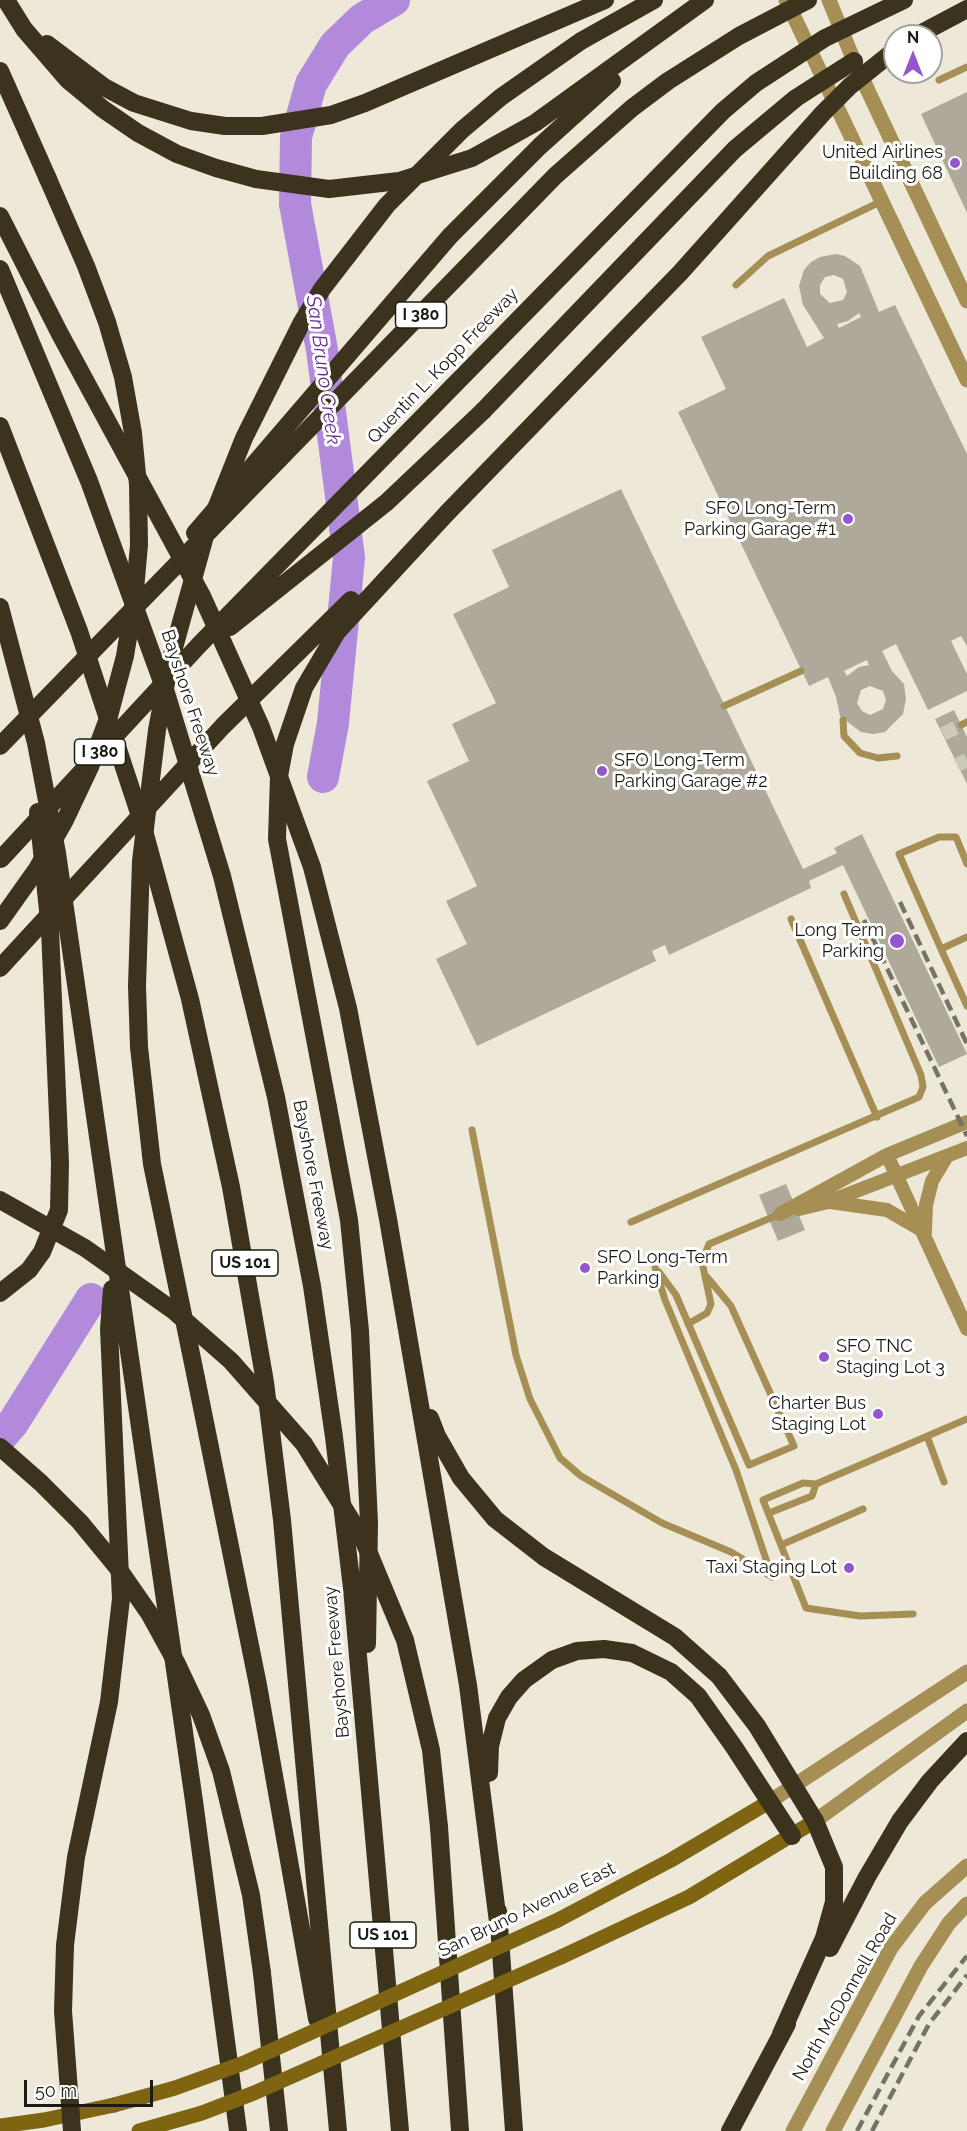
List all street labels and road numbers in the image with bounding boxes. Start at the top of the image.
street label: Quentin L. Kopp Freeway [363,284,523,448]
road number: I 380 [396,302,446,328]
street label: Bayshore Freeway [156,627,224,779]
road number: I 380 [74,739,126,765]
street label: Bayshore Freeway [288,1098,338,1252]
road number: US 101 [212,1250,278,1276]
street label: Bayshore Freeway [320,1585,354,1739]
street label: San Bruno Avenue East [435,1858,619,1962]
street label: North McDonnell Road [788,1909,902,2085]
road number: US 101 [350,1922,416,1948]

